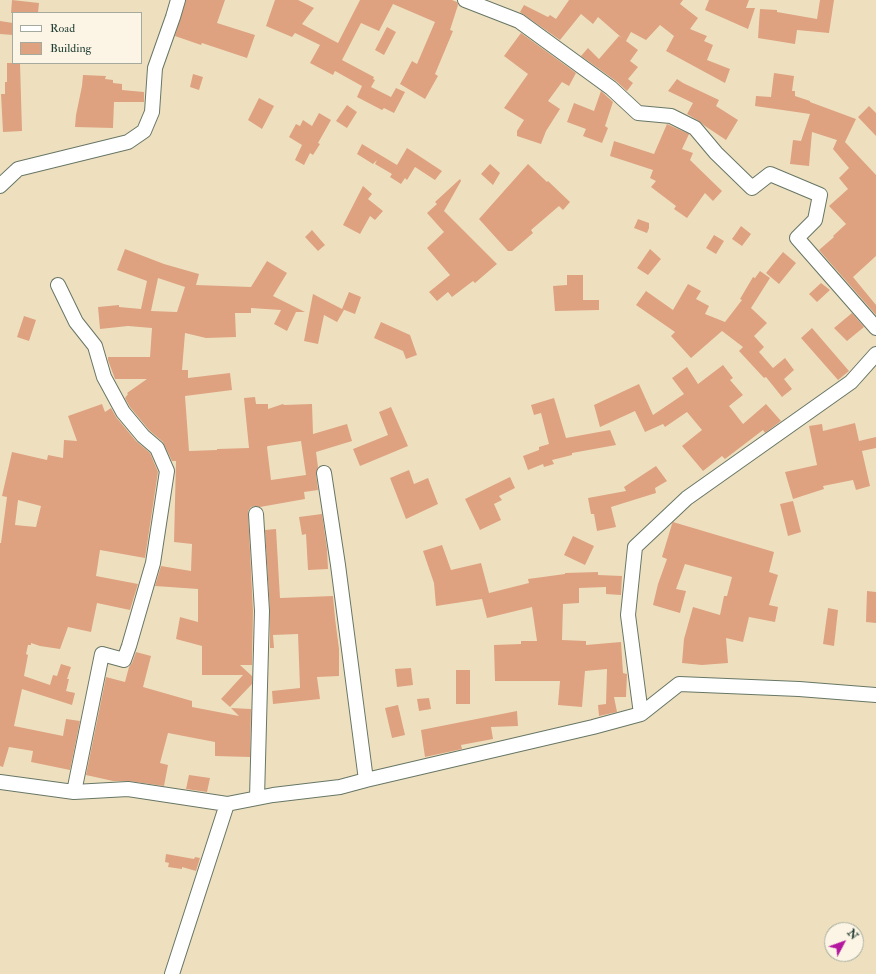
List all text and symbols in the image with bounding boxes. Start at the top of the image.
legend [12,12,142,64]
text: Road [50,21,75,36]
text: Building [50,41,91,56]
north arrow [824,922,864,962]
text: N [845,926,861,942]

